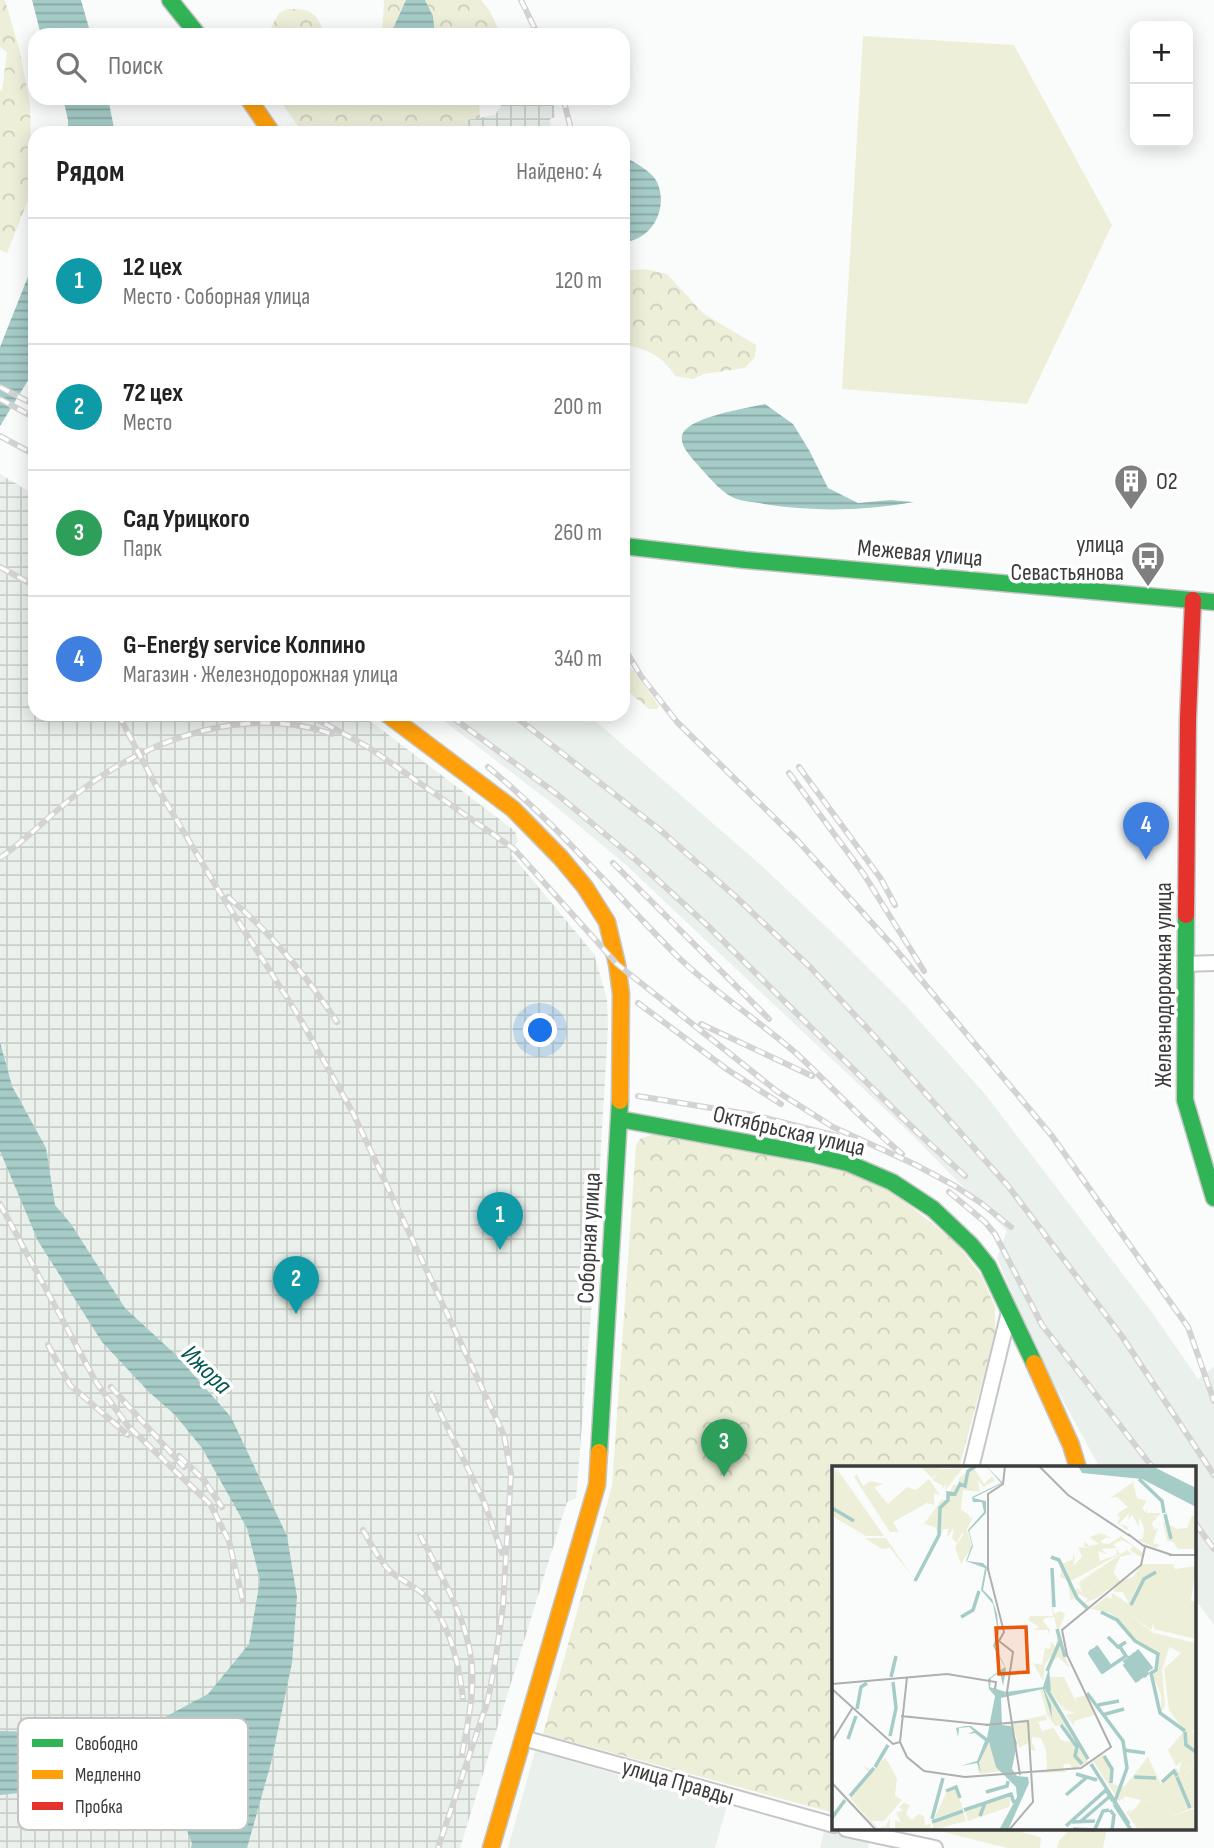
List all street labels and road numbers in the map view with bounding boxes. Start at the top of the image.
street label: Межевая улица [856,533,984,573]
street label: Железнодорожная улица [1149,882,1178,1088]
street label: Октябрьская улица [710,1099,868,1163]
street label: Соборная улица [571,1172,607,1304]
street label: улица Правды [619,1752,737,1812]

